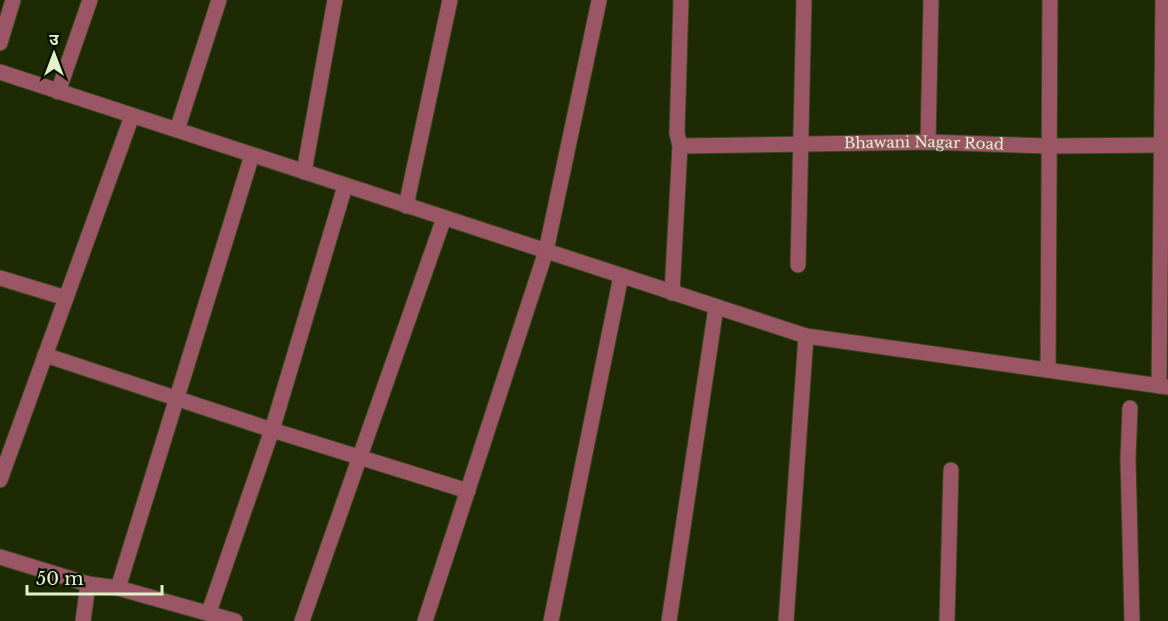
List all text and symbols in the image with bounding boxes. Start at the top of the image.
north arrow [24,24,84,84]
text: उ [49,29,59,49]
street label: Bhawani Nagar Road [844,132,1004,154]
scale bar [27,558,162,596]
text: 50 m [36,568,84,590]

